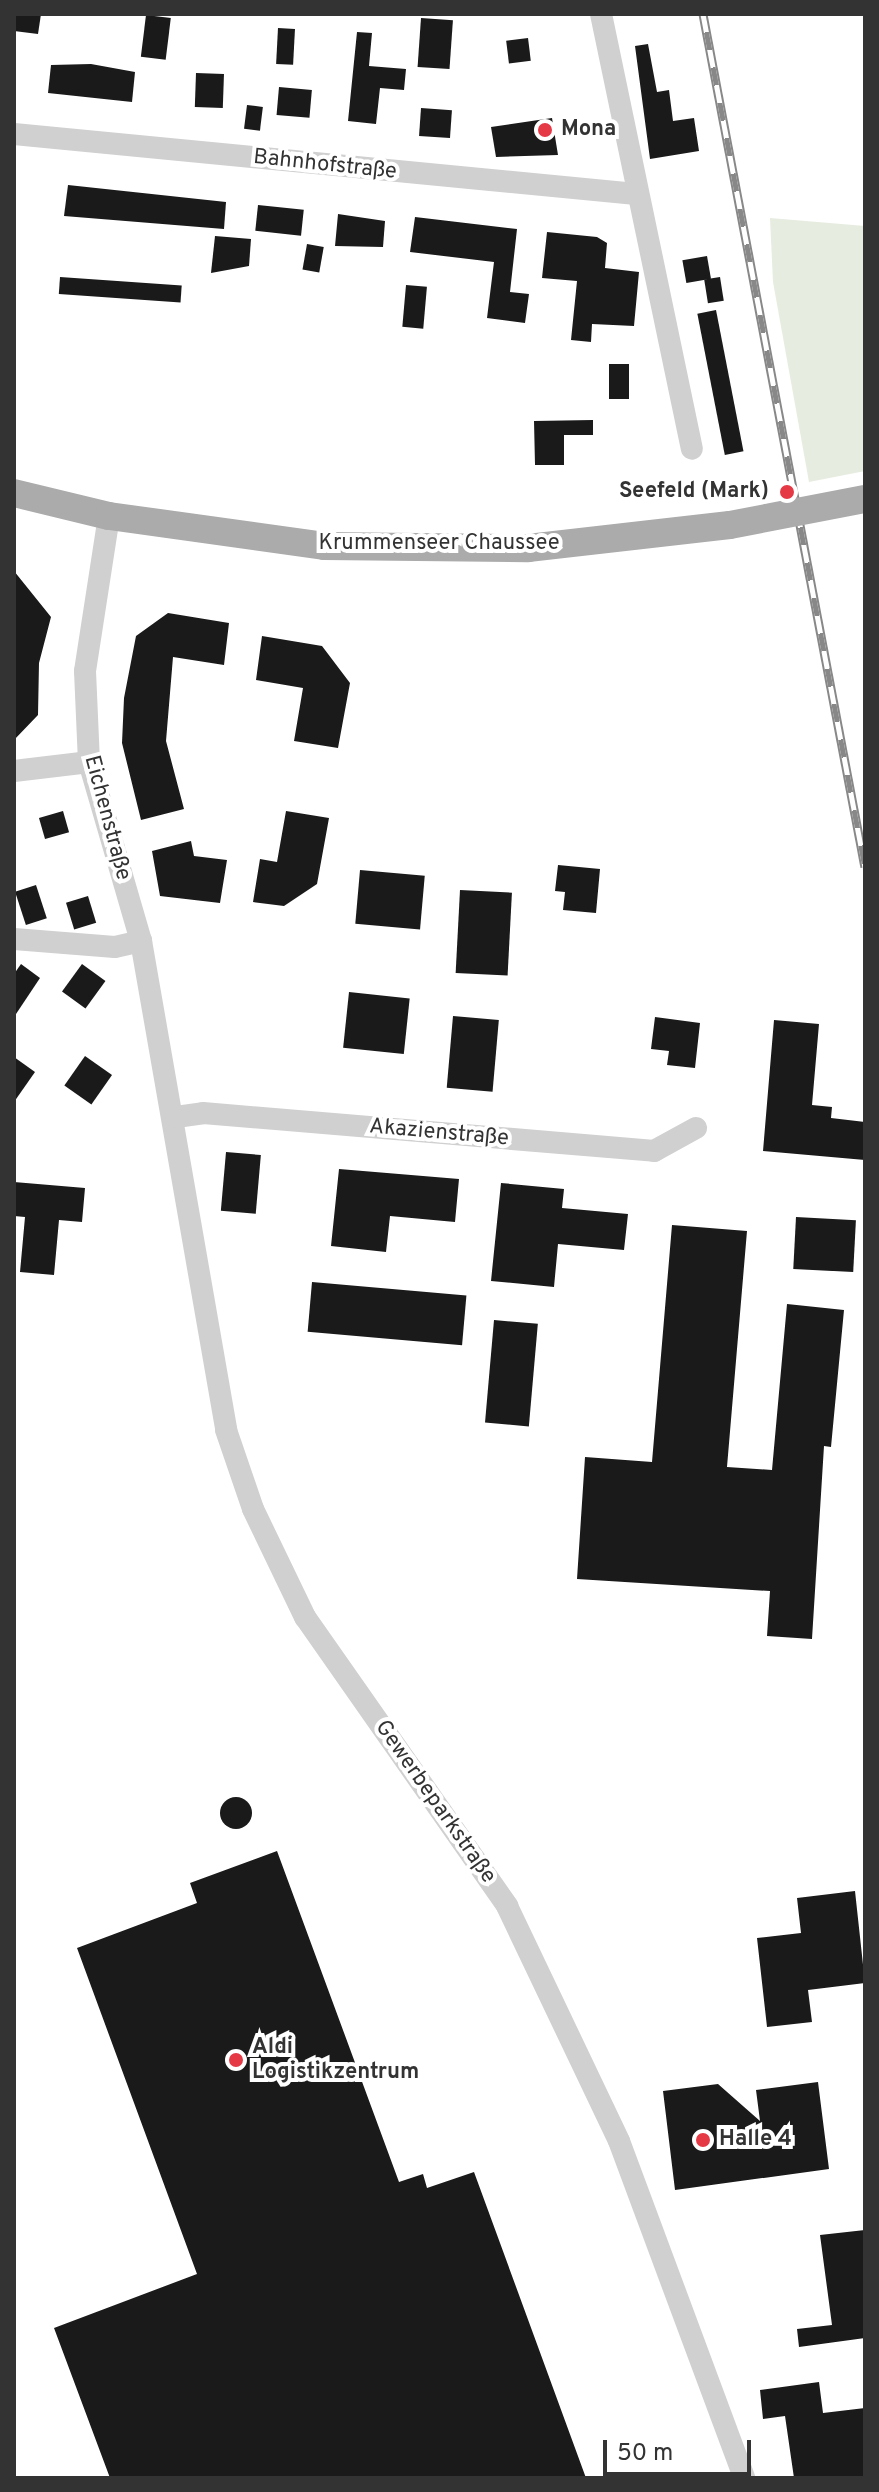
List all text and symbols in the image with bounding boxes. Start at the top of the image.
place label: Mona [561,117,616,143]
marker: Mona [536,121,554,139]
street label: Bahnhofstraße [252,144,398,186]
place label: Seefeld (Mark) [619,479,769,505]
marker: Seefeld (Mark) [776,481,798,503]
street label: Krummenseer Chaussee [318,531,560,557]
street label: Eichenstraße [78,753,136,883]
street label: Akazienstraße [368,1114,510,1152]
street label: Gewerbeparkstraße [369,1715,501,1889]
place label: Aldi Logistikzentrum [252,2034,419,2086]
marker: Aldi Logistikzentrum [227,2051,245,2069]
place label: Halle 4 [719,2127,792,2153]
marker: Halle 4 [694,2131,712,2149]
scale bar [607,2424,755,2474]
text: 50 m [617,2439,673,2469]

